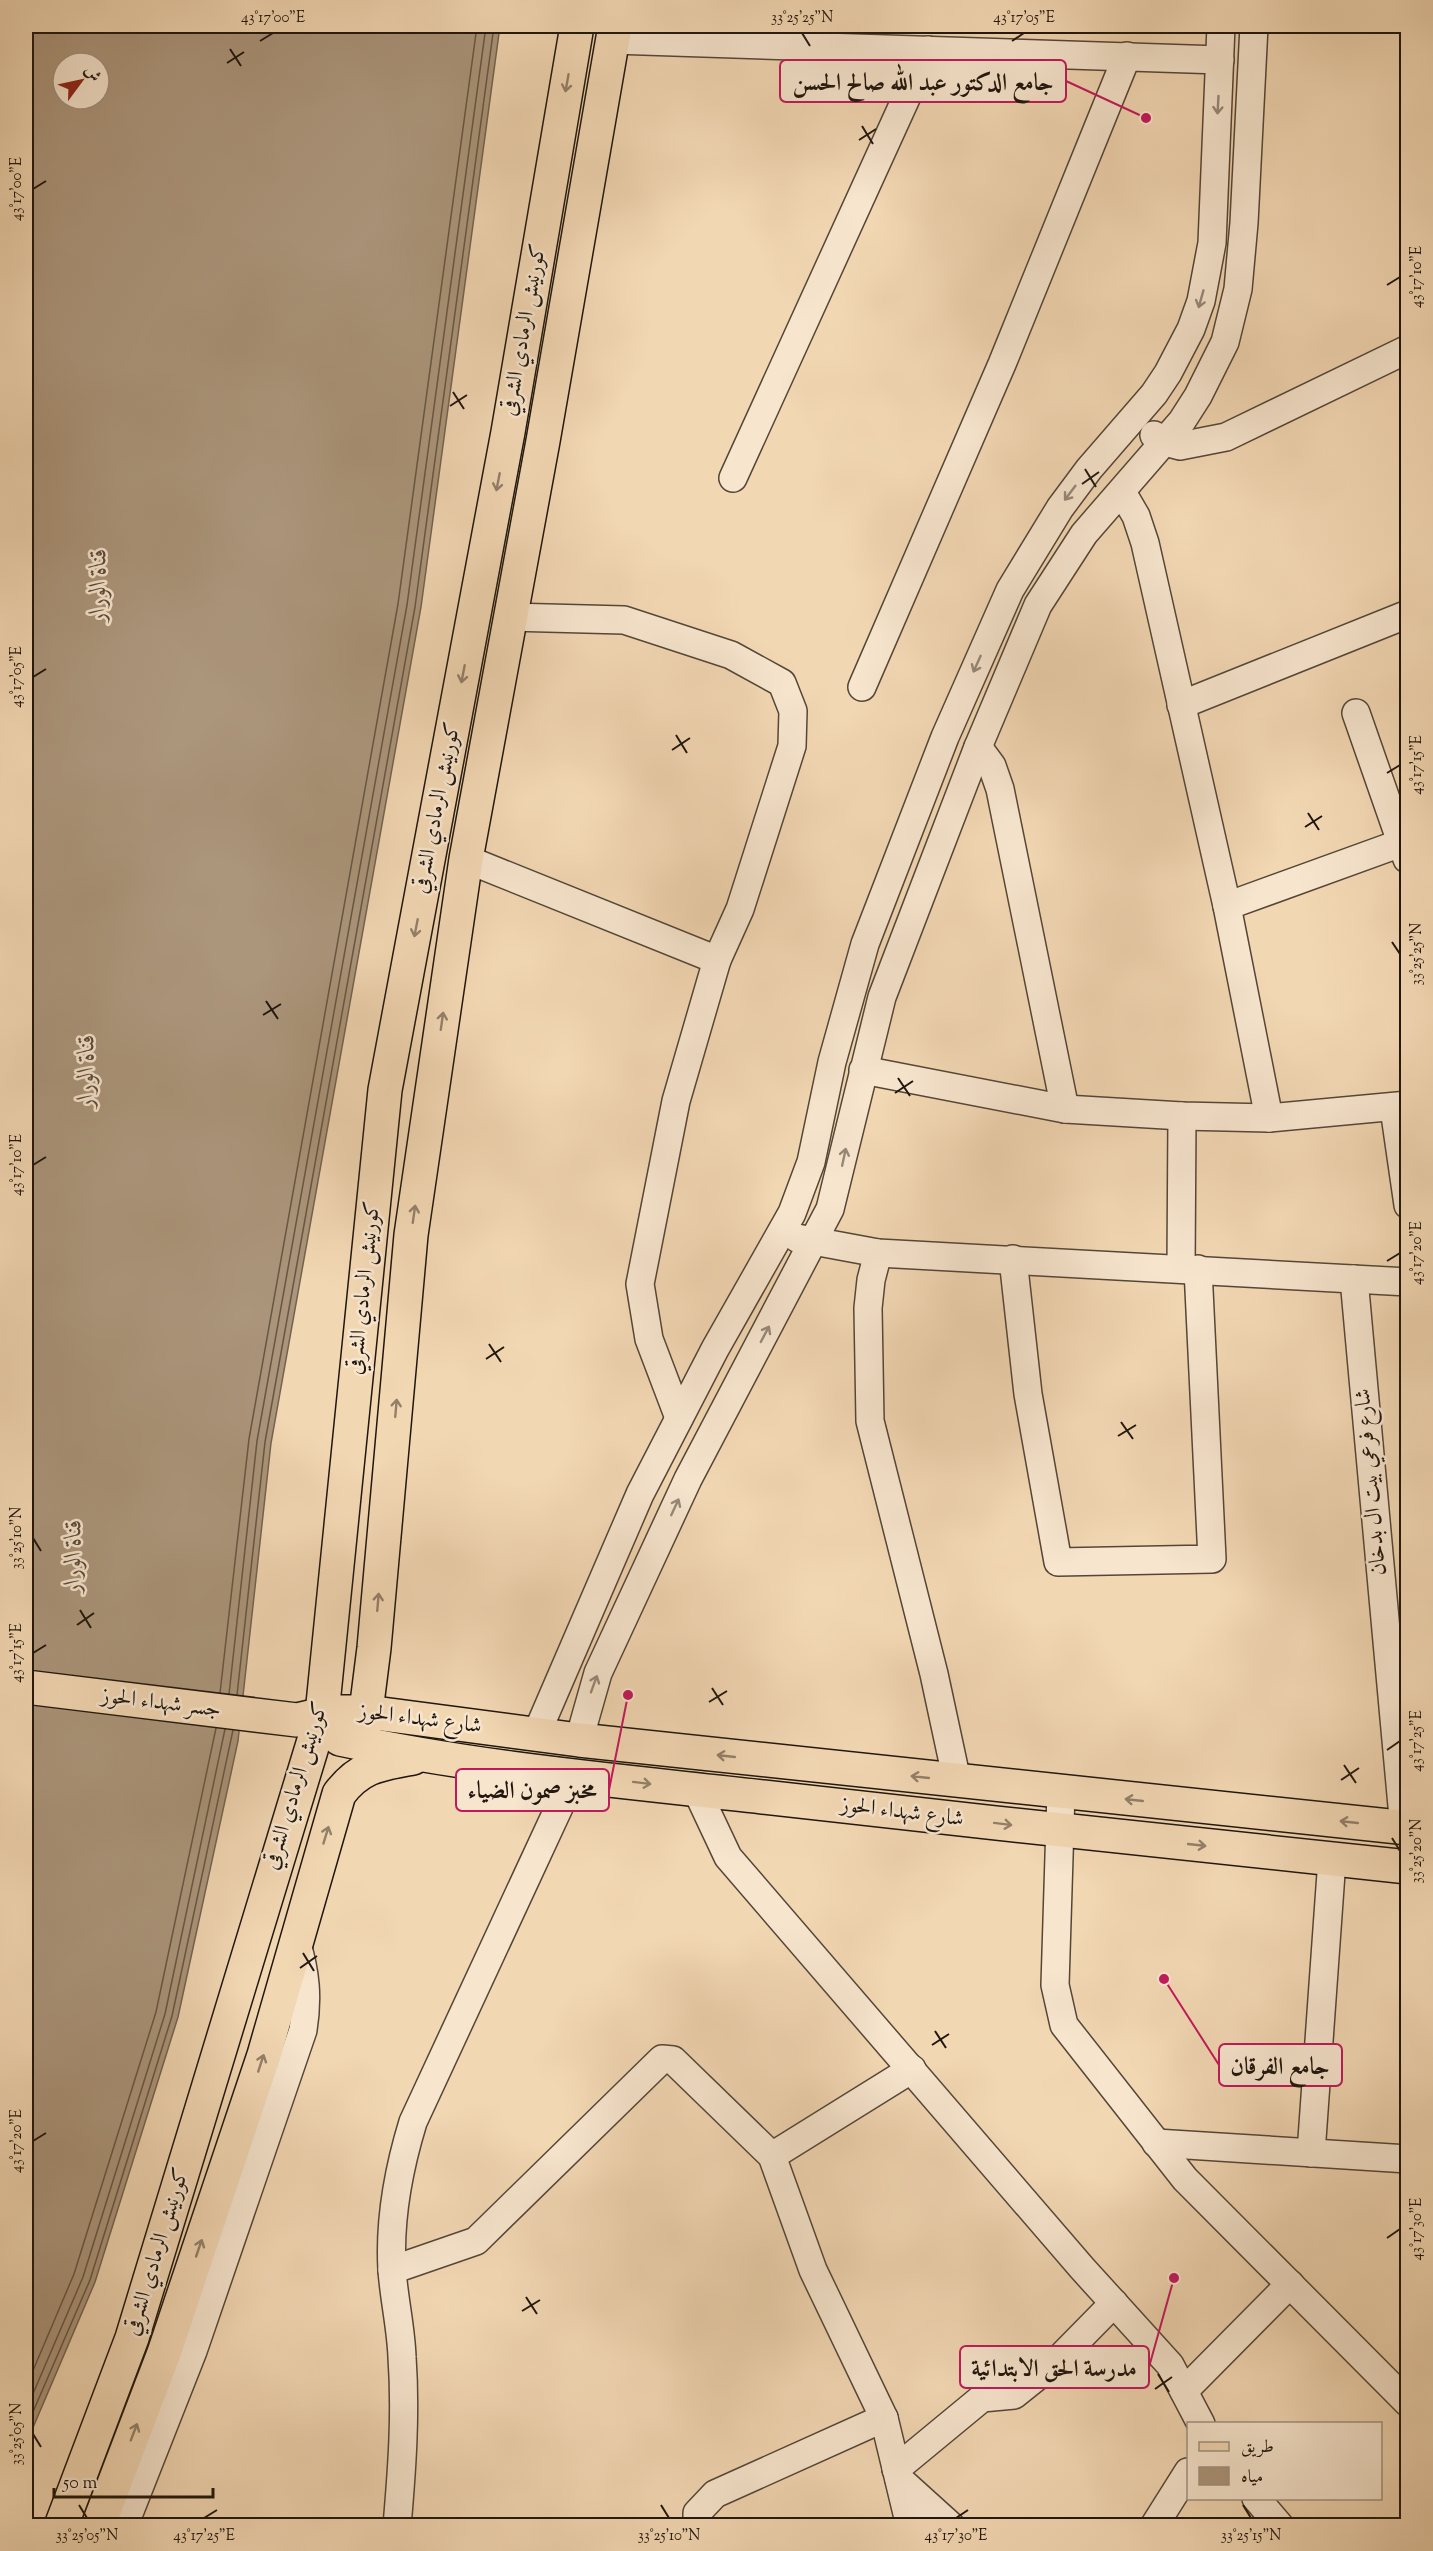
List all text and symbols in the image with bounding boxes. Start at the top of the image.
text: 43°17'00"E [241,8,305,29]
text: 33°25'25"N [771,8,833,29]
text: 43°17'05"E [993,8,1055,29]
north arrow [51,51,111,111]
callout: جامع الدكتور عبد الله صالح الحسن [780,60,1066,102]
text: ش [78,61,105,87]
text: جامع الدكتور عبد الله صالح الحسن [792,63,1054,104]
one-way arrow [561,73,572,93]
one-way arrow [1213,94,1224,114]
text: 43°17'00"E [7,157,28,221]
street label: كورنيش الرمادي الشرقي [494,241,556,419]
text: 43°17'10"E [1407,246,1428,308]
one-way arrow [1195,289,1206,308]
one-way arrow [493,472,504,492]
one-way arrow [1064,485,1077,501]
water label: قناة الورار [81,547,117,625]
text: 43°17'05"E [7,646,28,708]
one-way arrow [970,654,982,672]
one-way arrow [457,664,468,683]
street label: كورنيش الرمادي الشرقي [406,719,470,897]
text: 43°17'15"E [1407,735,1428,795]
one-way arrow [410,917,421,937]
text: 33°25'25"N [1407,923,1428,985]
one-way arrow [437,1011,448,1031]
water label: قناة الورار [69,1033,105,1111]
text: 43°17'10"E [7,1134,28,1196]
one-way arrow [839,1147,851,1166]
street label: كورنيش الرمادي الشرقي [340,1200,390,1376]
one-way arrow [409,1204,420,1224]
text: 43°17'20"E [1407,1221,1428,1285]
one-way arrow [759,1326,771,1343]
street label: شارع فرعي بيت ال بدخان [1348,1387,1396,1577]
one-way arrow [391,1398,402,1418]
one-way arrow [670,1498,682,1516]
text: 33°25'10"N [7,1507,28,1569]
water label: قناة الورار [56,1518,92,1596]
one-way arrow [373,1592,384,1612]
text: 43°17'15"E [7,1623,28,1683]
one-way arrow [590,1675,601,1694]
street label: جسر شهداء الحوز [97,1681,223,1727]
street label: شارع شهداء الحوز [355,1696,483,1743]
street label: كورنيش الرمادي الشرقي [256,1698,338,1874]
text: 43°17'25"E [1407,1710,1428,1772]
one-way arrow [716,1750,736,1761]
callout: مخبز صمون الضياء [456,1769,609,1811]
one-way arrow [910,1771,930,1782]
text: مخبز صمون الضياء [467,1775,597,1809]
one-way arrow [632,1778,652,1789]
street label: شارع شهداء الحوز [837,1789,965,1836]
one-way arrow [1125,1794,1145,1805]
one-way arrow [1340,1816,1360,1827]
one-way arrow [993,1819,1013,1830]
text: 33°25'20"N [1407,1819,1428,1883]
one-way arrow [321,1826,332,1845]
one-way arrow [1187,1840,1206,1851]
callout: جامع الفرقان [1219,2044,1342,2086]
text: جامع الفرقان [1230,2051,1330,2088]
one-way arrow [257,2054,268,2073]
text: 43°17'20"E [7,2109,28,2173]
street label: كورنيش الرمادي الشرقي [117,2164,199,2340]
text: 43°17'30"E [1407,2198,1428,2260]
one-way arrow [195,2239,206,2258]
callout: مدرسة الحق الابتدائية [960,2346,1149,2388]
text: مدرسة الحق الابتدائية [971,2353,1137,2387]
text: 33°25'05"N [7,2403,28,2465]
legend [1187,2422,1382,2500]
one-way arrow [129,2423,140,2441]
text: طريق [1241,2435,1274,2461]
scale bar [54,2461,213,2499]
text: مياه [1241,2465,1263,2491]
text: 50 m [62,2471,98,2497]
text: 33°25'05"N [56,2526,118,2547]
text: 43°17'25"E [173,2526,235,2547]
text: 33°25'10"N [638,2526,700,2547]
text: 43°17'30"E [925,2526,987,2547]
text: 33°25'15"N [1221,2526,1281,2547]

